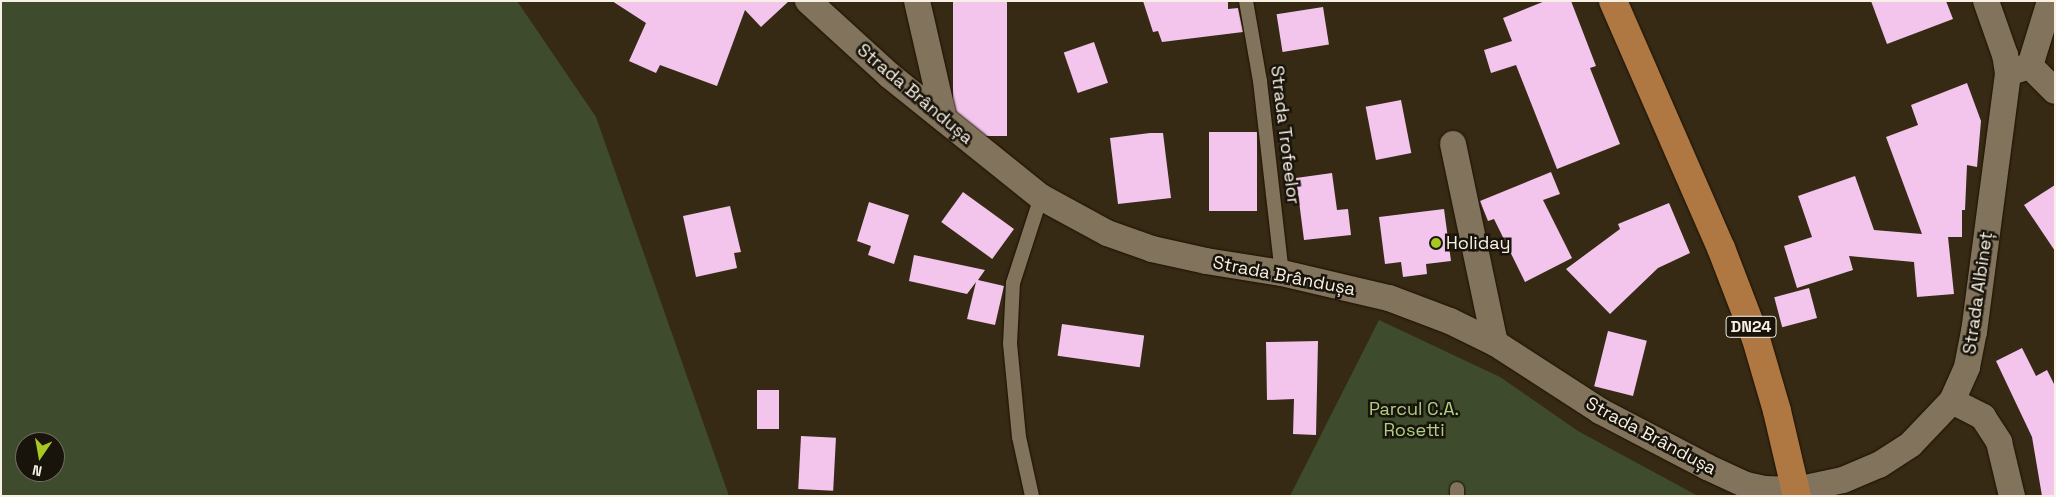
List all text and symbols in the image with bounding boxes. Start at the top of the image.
street label: Strada Brândușa [853,39,977,149]
street label: Strada Trofeelor [1266,64,1304,206]
street label: Strada Albineț [1959,230,1997,356]
place label: Holiday [1446,232,1510,254]
marker: Holiday [1430,237,1442,249]
street label: Strada Brândușa [1211,252,1357,300]
road number: DN24 [1725,314,1777,341]
street label: Strada Brândușa [1582,393,1720,479]
park label: Parcul C.A. Rosetti [1369,399,1459,442]
north arrow [15,432,65,482]
text: N [31,461,44,480]

